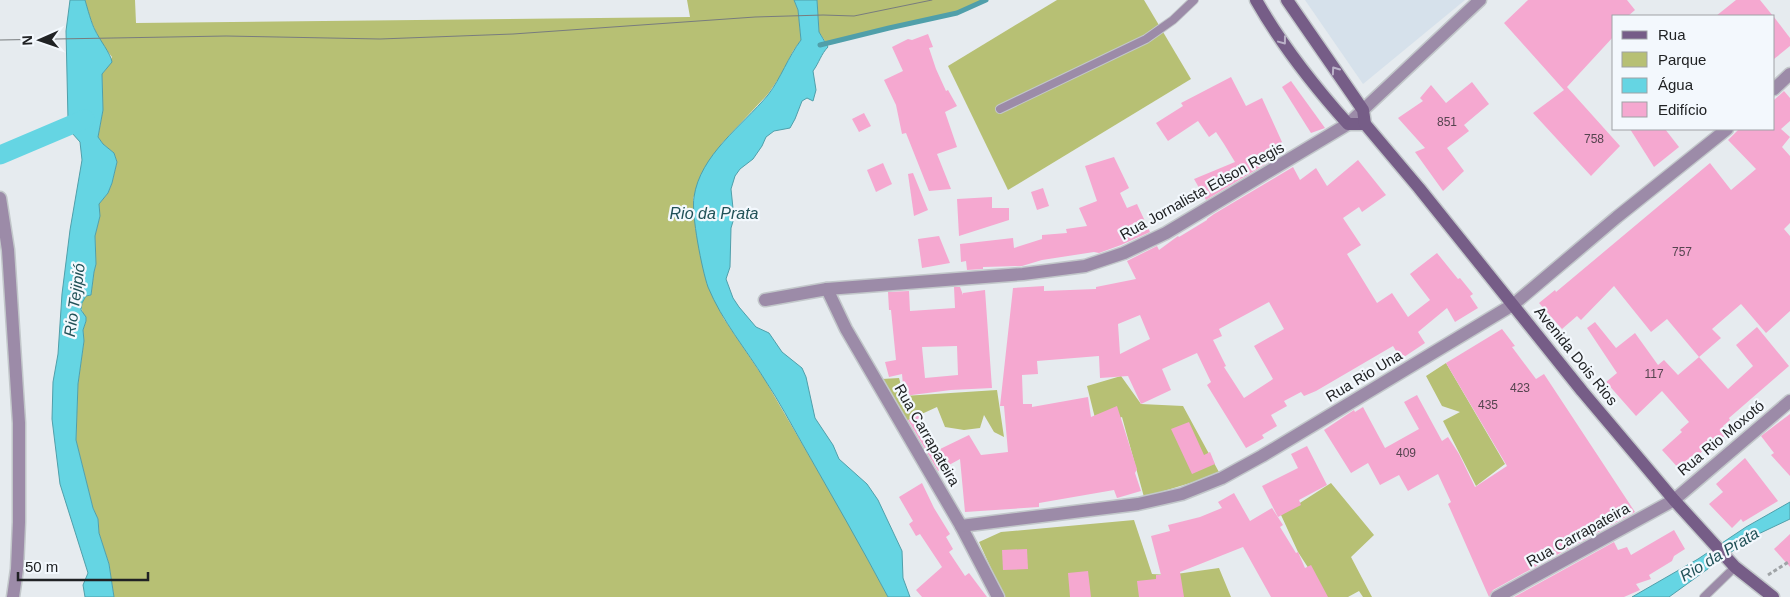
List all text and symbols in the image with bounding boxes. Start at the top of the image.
north arrow [15,15,65,65]
legend [1612,15,1775,130]
text: Rua [1658,26,1686,43]
text: N [19,35,35,46]
one-way arrow [1277,35,1285,44]
text: Parque [1658,51,1706,68]
one-way arrow [1332,66,1341,76]
text: Água [1658,76,1694,93]
text: Edifício [1658,101,1707,118]
house number: 851 [1437,115,1457,129]
house number: 758 [1584,132,1604,146]
street label: Rua Jornalista Edson Regis [1117,138,1287,243]
water label: Rio da Prata [670,205,759,222]
house number: 757 [1672,245,1692,259]
water label: Rio Tejipió [61,262,88,338]
street label: Avenida Dois Rios [1531,303,1621,409]
street label: Rua Rio Una [1323,346,1405,405]
house number: 117 [1644,367,1664,381]
street label: Rua Carrapateira [891,381,964,489]
house number: 423 [1510,381,1530,395]
street label: Rua Rio Moxotó [1674,397,1767,479]
house number: 435 [1478,398,1498,412]
house number: 409 [1396,446,1416,460]
street label: Rua Carrapateira [1523,499,1633,570]
water label: Rio da Prata [1677,524,1762,585]
scale bar [18,550,148,582]
text: 50 m [25,558,58,575]

